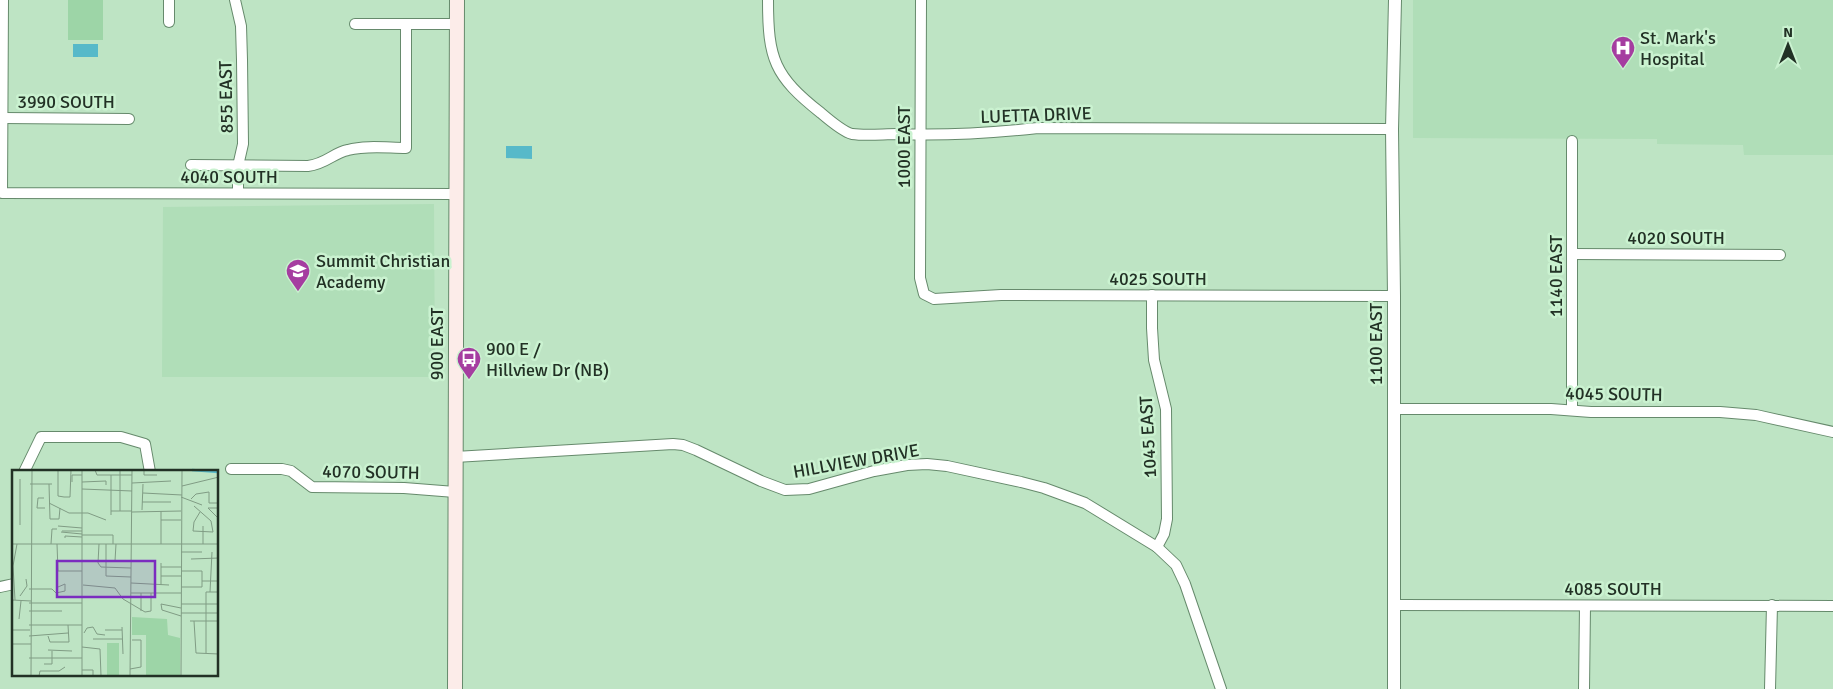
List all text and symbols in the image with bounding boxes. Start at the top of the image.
north arrow [1763,20,1813,70]
text: N [1783,24,1793,41]
place label: St. Mark's Hospital [1640,27,1716,70]
hospital icon: St. Mark's Hospital [1610,35,1636,69]
street label: 855 EAST [214,60,238,134]
street label: 3990 SOUTH [17,91,115,113]
street label: LUETTA DRIVE [980,102,1092,128]
street label: 1000 EAST [893,106,915,188]
street label: 4040 SOUTH [180,166,278,188]
street label: 4020 SOUTH [1627,227,1725,249]
street label: 1140 EAST [1545,235,1567,317]
place label: Summit Christian Academy [316,250,450,293]
school or university icon: Summit Christian Academy [285,258,311,292]
street label: 4025 SOUTH [1109,268,1207,290]
street label: 1100 EAST [1365,303,1387,385]
street label: 900 EAST [426,308,448,380]
place label: 900 E / Hillview Dr (NB) [486,338,609,381]
bus stop icon: 900 E / Hillview Dr (NB) [456,346,482,380]
street label: 4045 SOUTH [1565,382,1663,406]
street label: 1045 EAST [1135,395,1161,479]
street label: HILLVIEW DRIVE [791,439,921,483]
street label: 4070 SOUTH [322,460,420,484]
inset map [12,470,219,676]
street label: 4085 SOUTH [1564,578,1662,600]

